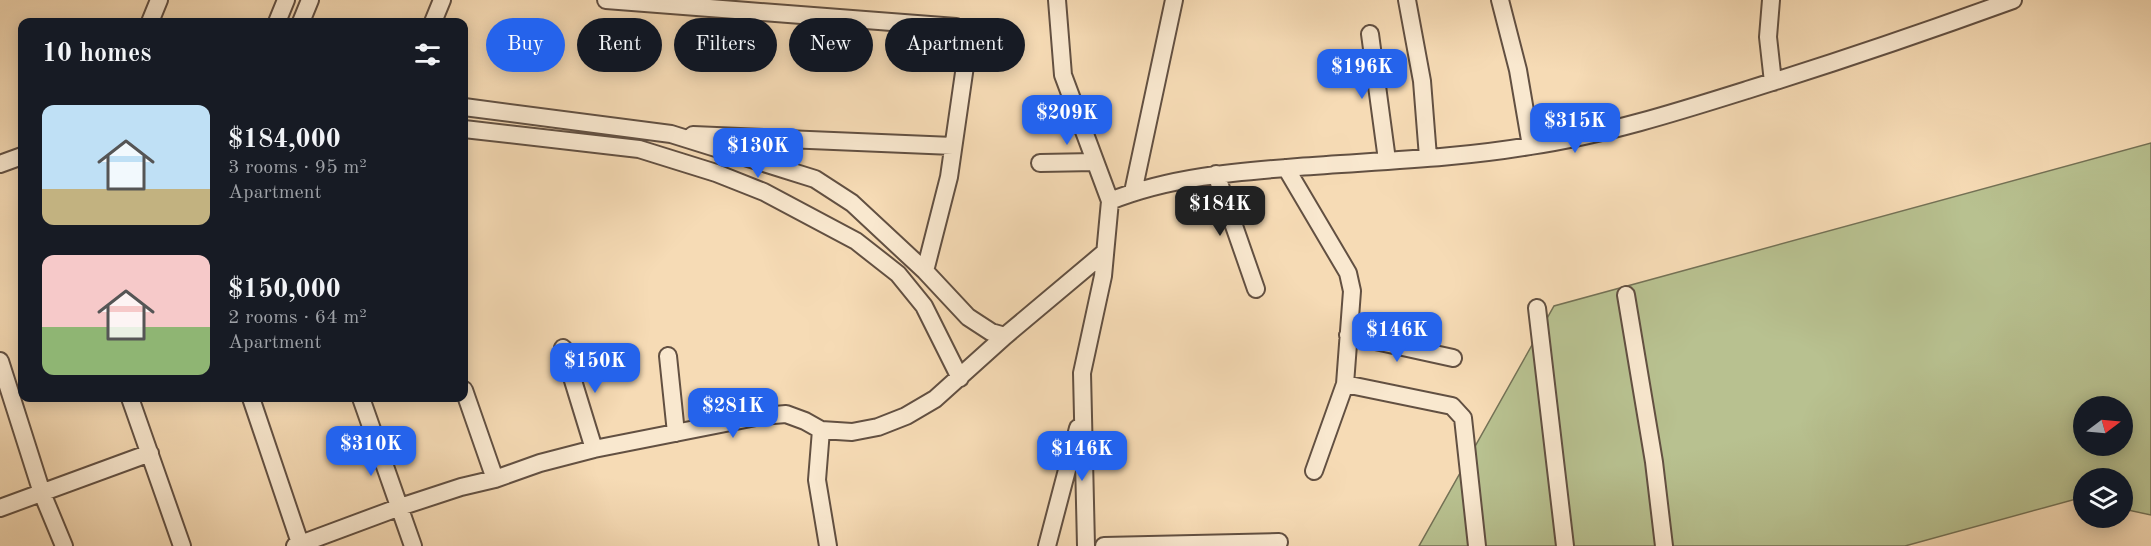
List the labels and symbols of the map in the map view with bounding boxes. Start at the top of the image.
pin: $196K [1320,49,1404,100]
pin: $209K [1025,95,1109,146]
pin: $315K [1533,103,1617,154]
pin: $130K [716,128,800,179]
pin: $184K [1178,186,1262,237]
pin: $146K [1355,312,1439,363]
pin: $150K [553,343,637,394]
pin: $281K [691,388,775,439]
north arrow [2073,396,2133,456]
pin: $310K [329,426,413,477]
pin: $146K [1040,431,1124,482]

